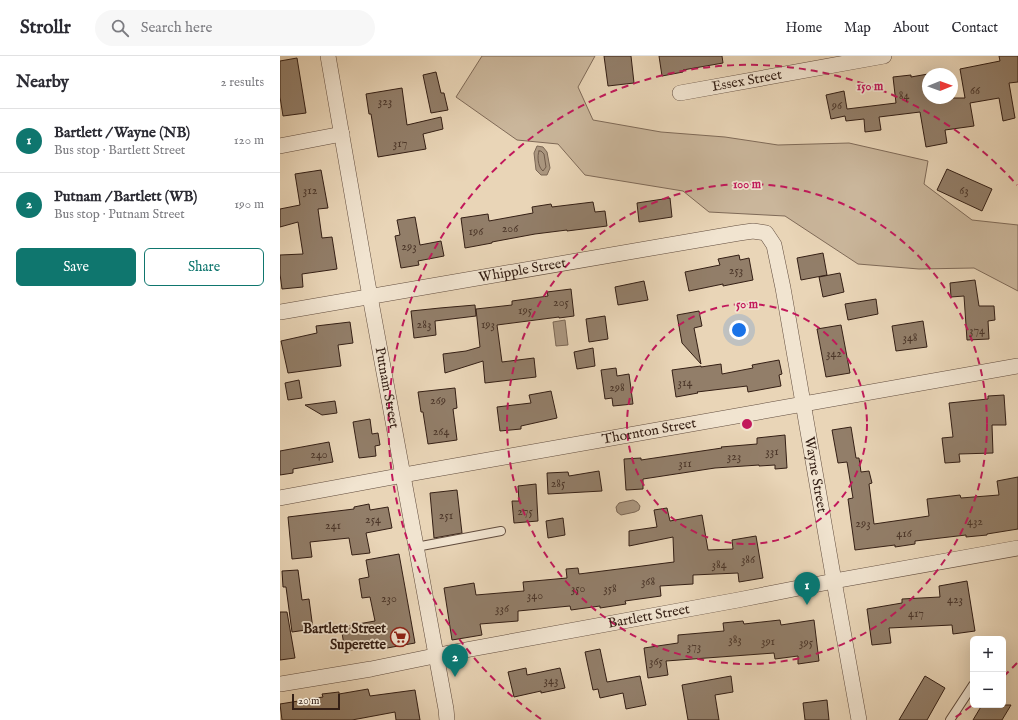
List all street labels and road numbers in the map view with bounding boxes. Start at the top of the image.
street label: Essex Street [711,66,783,96]
street label: Whipple Street [477,254,568,287]
street label: Putnam Street [371,346,403,430]
street label: Thornton Street [601,414,698,449]
street label: Wayne Street [800,435,831,514]
street label: Bartlett Street [606,600,691,633]

